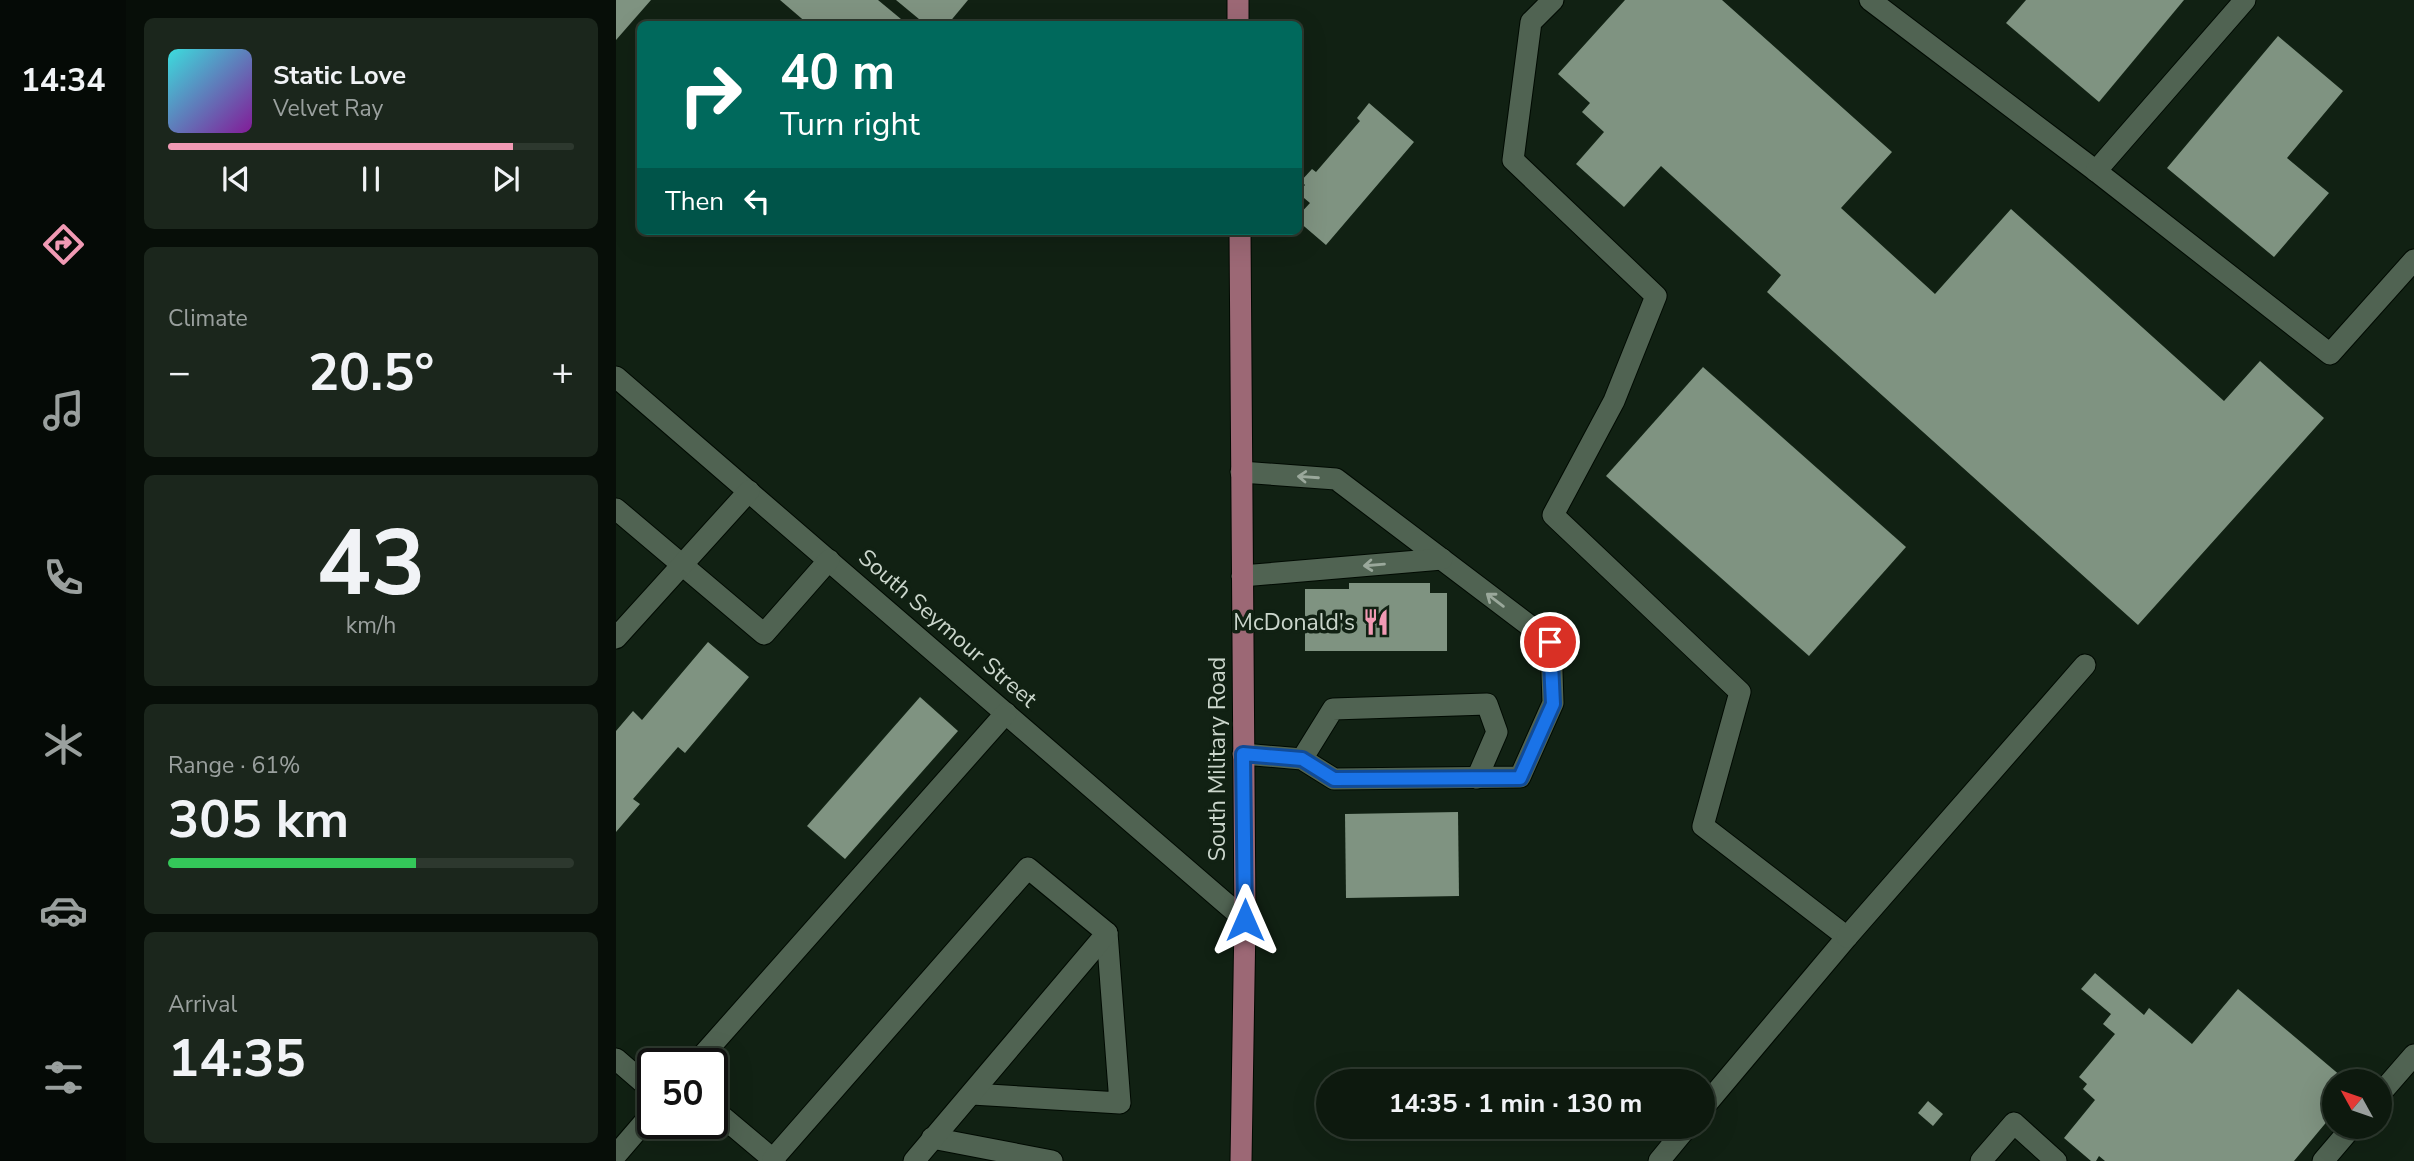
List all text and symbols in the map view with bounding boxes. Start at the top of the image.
text: 40 m [780,39,895,106]
icon: right [665,49,756,140]
text: Static Love [273,58,406,93]
text: 14:34 [21,59,105,102]
text: Velvet Ray [273,93,383,124]
text: Turn right [780,103,920,146]
icon: previous [217,160,255,198]
icon: pause [352,160,390,198]
icon: next [487,160,525,198]
icon: left [738,182,776,220]
text: Then [665,184,724,219]
icon: directions [39,220,88,269]
text: Climate [168,303,248,334]
text: 20.5° [308,337,434,408]
text: − [168,347,191,398]
text: + [551,347,574,398]
icon: music [39,386,88,435]
one-way arrow [1297,470,1320,483]
text: 43 [316,502,426,626]
street label: South Seymour Street [852,542,1044,715]
icon: phone [39,553,88,602]
one-way arrow [1363,559,1386,572]
one-way arrow [1486,592,1504,607]
place label: McDonald's [1233,607,1355,638]
restaurant icon: McDonald's [1361,607,1391,637]
text: km/h [346,610,396,641]
pin [1520,612,1580,672]
icon: arrive [1531,623,1569,661]
street label: South Military Road [1202,657,1233,861]
icon: climate [39,720,88,769]
text: Range · 61% [168,750,300,781]
text: 305 km [168,784,349,855]
position arrow [1208,883,1282,957]
icon: car [39,886,88,935]
text: Arrival [168,989,237,1020]
text: 14:35 [168,1023,306,1094]
speed limit sign: 50 [637,1048,728,1139]
icon: filters [39,1053,88,1102]
north arrow [2322,1069,2392,1139]
map controls [2322,1069,2392,1139]
text: 14:35 · 1 min · 130 m [1389,1086,1642,1121]

